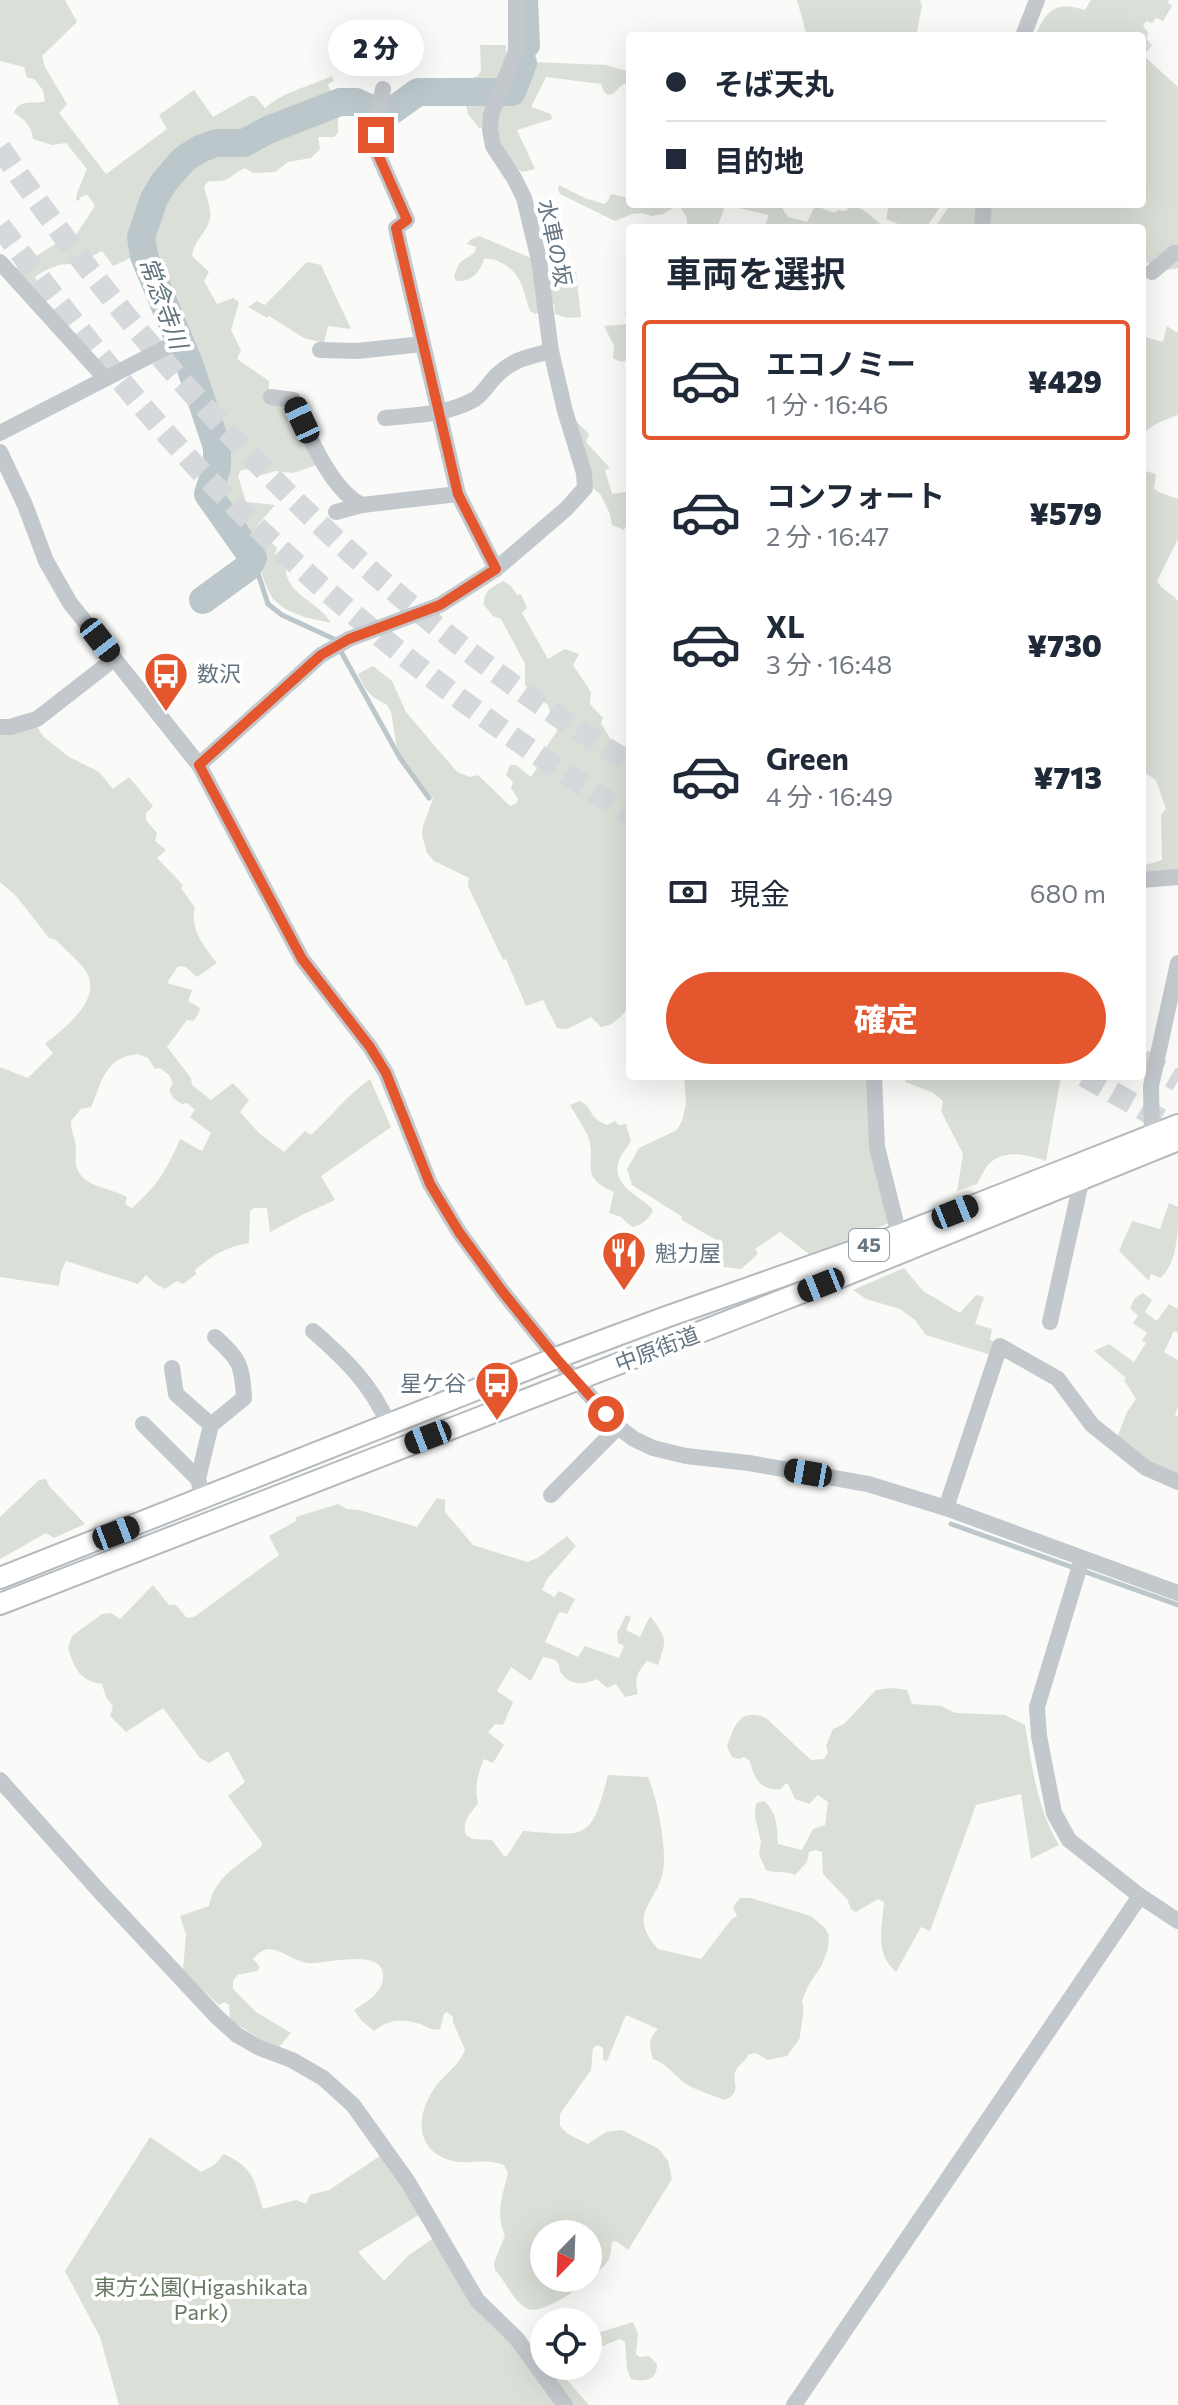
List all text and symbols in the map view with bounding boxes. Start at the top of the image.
callout: 2 分 [328,19,424,75]
text: 2 分 [353,32,399,63]
text: そば天丸 [714,64,834,101]
route end [358,117,394,153]
text: 目的地 [714,141,804,178]
street label: 水車の坂 [533,197,578,289]
text: 車両を選択 [666,250,846,294]
water label: 常念寺川 [134,252,195,355]
icon: car [670,344,742,416]
text: エコノミー [766,344,916,381]
text: ¥429 [1028,362,1102,399]
text: 1 分 · 16:46 [766,388,889,419]
car [281,393,323,447]
icon: car [670,476,742,548]
text: コンフォート [766,476,945,513]
text: ¥579 [1029,494,1102,531]
text: 2 分 · 16:47 [766,520,889,551]
text: XL [766,607,805,644]
icon: car [670,608,742,680]
car [76,614,124,666]
text: ¥730 [1027,626,1102,663]
text: 3 分 · 16:48 [766,648,892,679]
bus stop icon: 数沢 [142,650,190,713]
place label: 数沢 [197,660,241,687]
text: Green [766,739,849,776]
icon: car [670,740,742,812]
text: ¥713 [1034,758,1102,795]
text: 4 分 · 16:49 [766,780,893,811]
icon: cash [666,870,710,914]
text: 現金 [730,874,790,911]
text: 680 m [1030,877,1106,908]
button: 確定 [666,972,1106,1064]
car [928,1192,982,1232]
restaurant icon: 魁力屋 [600,1229,648,1292]
road number: 45 [849,1229,889,1261]
place label: 魁力屋 [655,1239,721,1266]
car [794,1265,848,1305]
street label: 中原街道 [611,1320,703,1377]
bus stop icon: 星ケ谷 [473,1359,521,1422]
place label: 星ケ谷 [400,1369,466,1396]
route start [588,1396,624,1432]
car [401,1417,455,1457]
car [782,1457,834,1489]
car [89,1513,143,1553]
north arrow [530,2220,602,2292]
map controls [530,2220,602,2380]
park label: 東方公園(Higashikata Park) [94,2273,308,2325]
button: locate [530,2308,602,2380]

